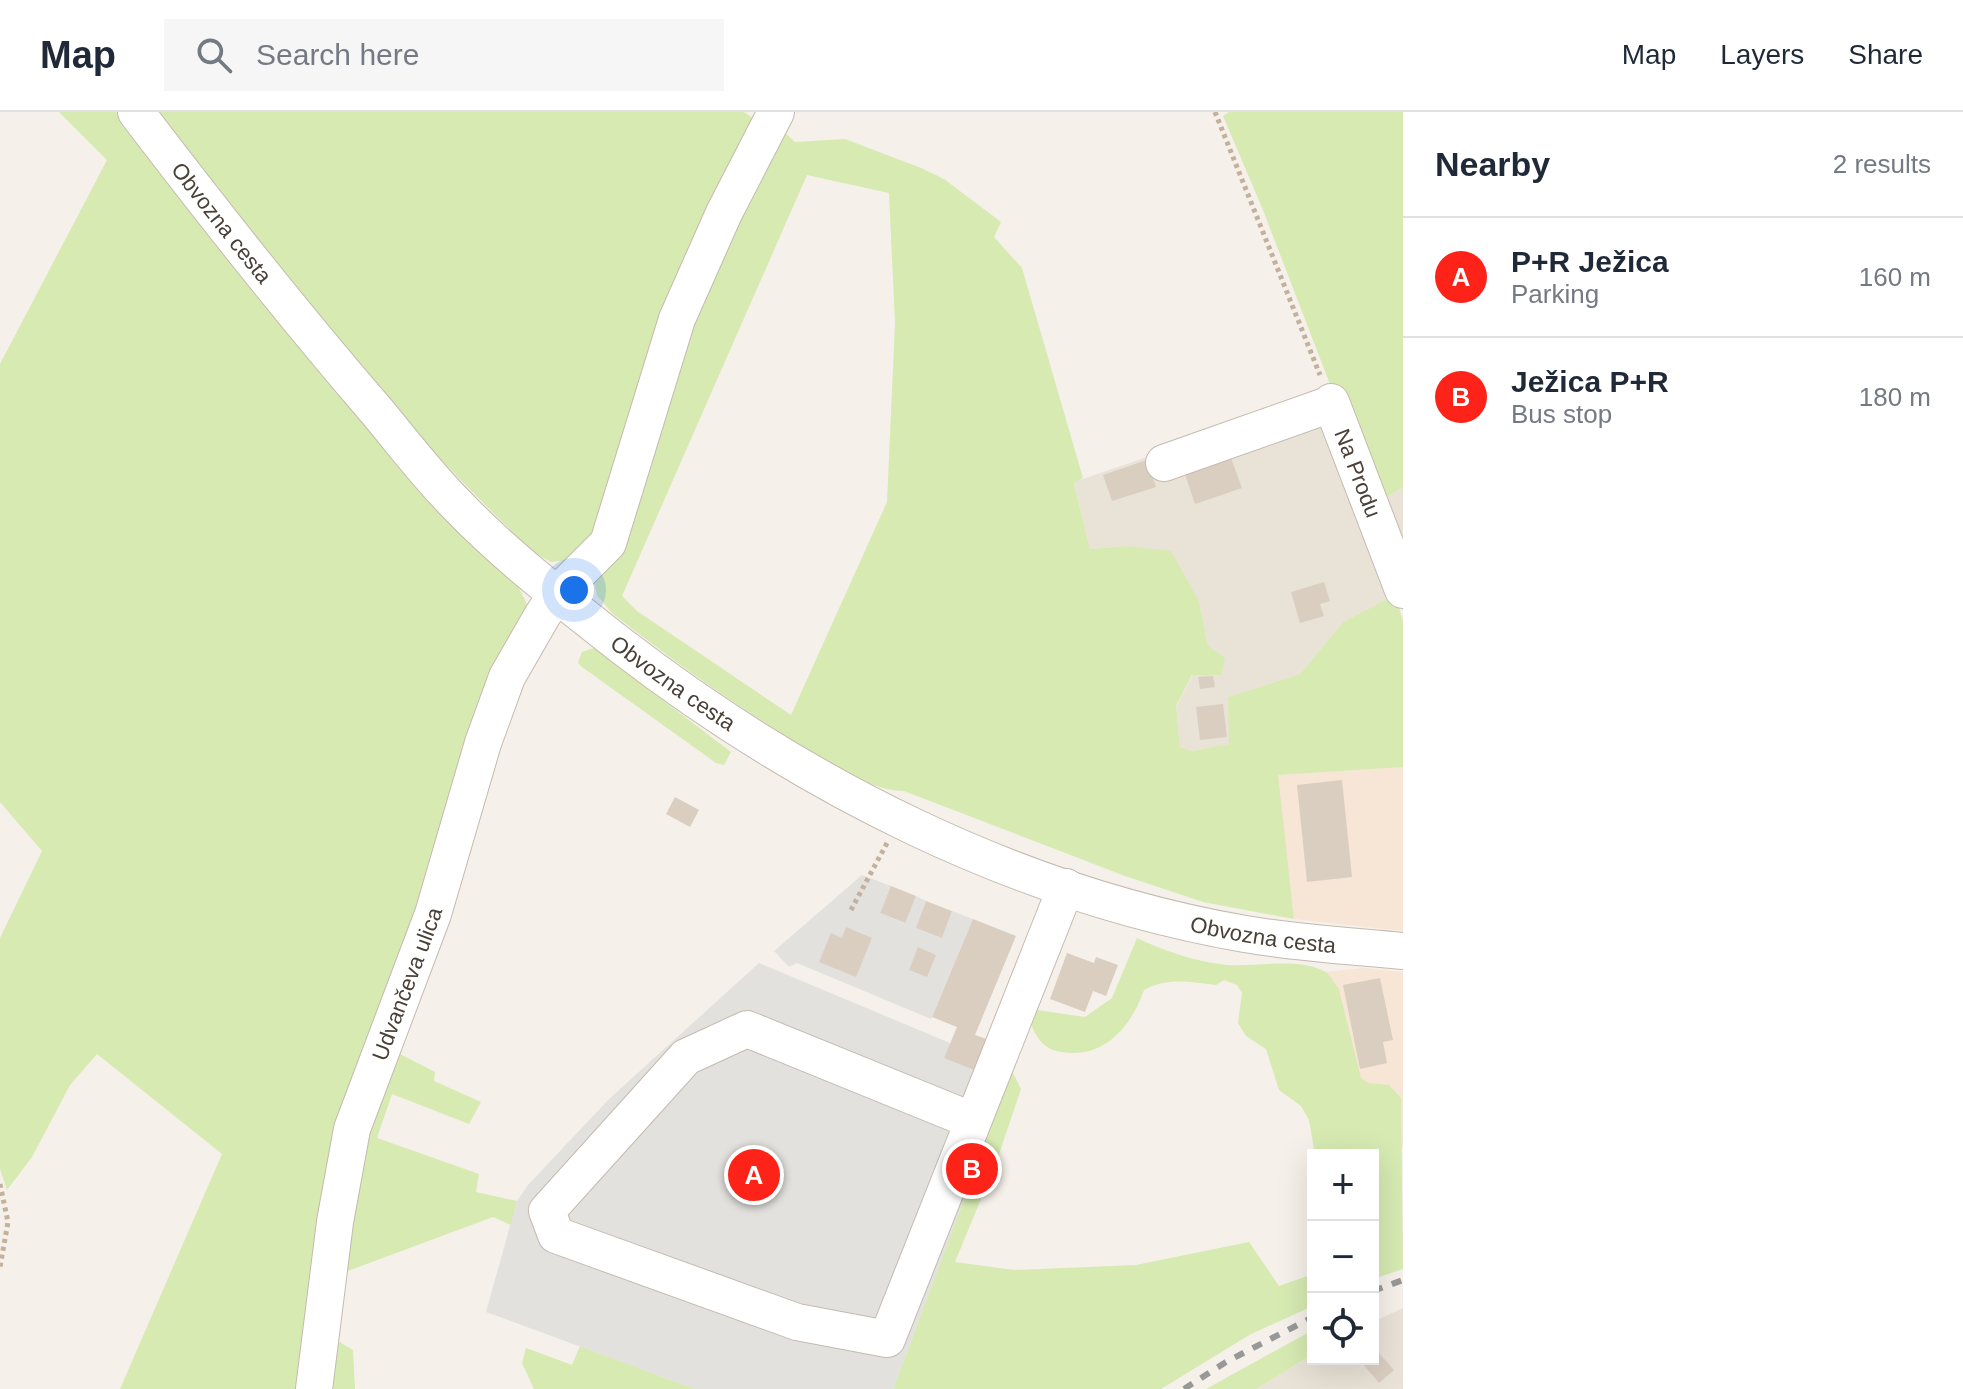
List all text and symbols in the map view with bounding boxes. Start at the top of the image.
search box [164,19,724,91]
icon: search [192,33,236,77]
text: Map [40,34,116,76]
text: Search here [256,38,419,71]
text: Map [1622,39,1676,70]
text: Layers [1720,39,1804,70]
text: Share [1848,39,1923,70]
text: Nearby [1435,145,1550,183]
text: 2 results [1833,149,1931,179]
street label: Obvozna cesta [166,157,277,289]
text: P+R Ježica [1511,245,1669,278]
text: A [1452,262,1470,292]
text: 160 m [1859,262,1931,292]
text: Parking [1511,279,1599,309]
text: Ježica P+R [1511,365,1669,398]
text: B [1452,382,1470,412]
text: 180 m [1859,382,1931,412]
text: Bus stop [1511,399,1612,429]
street label: Na Produ [1329,425,1386,521]
your location [554,570,594,610]
street label: Obvozna cesta [606,630,741,736]
street label: Udvančeva ulica [367,904,447,1064]
street label: Obvozna cesta [1188,912,1338,958]
pin: B [946,1139,998,1199]
pin: A [728,1145,780,1205]
map controls [1307,1149,1379,1365]
button: + [1307,1149,1379,1221]
button: − [1307,1221,1379,1293]
button: locate [1307,1293,1379,1365]

